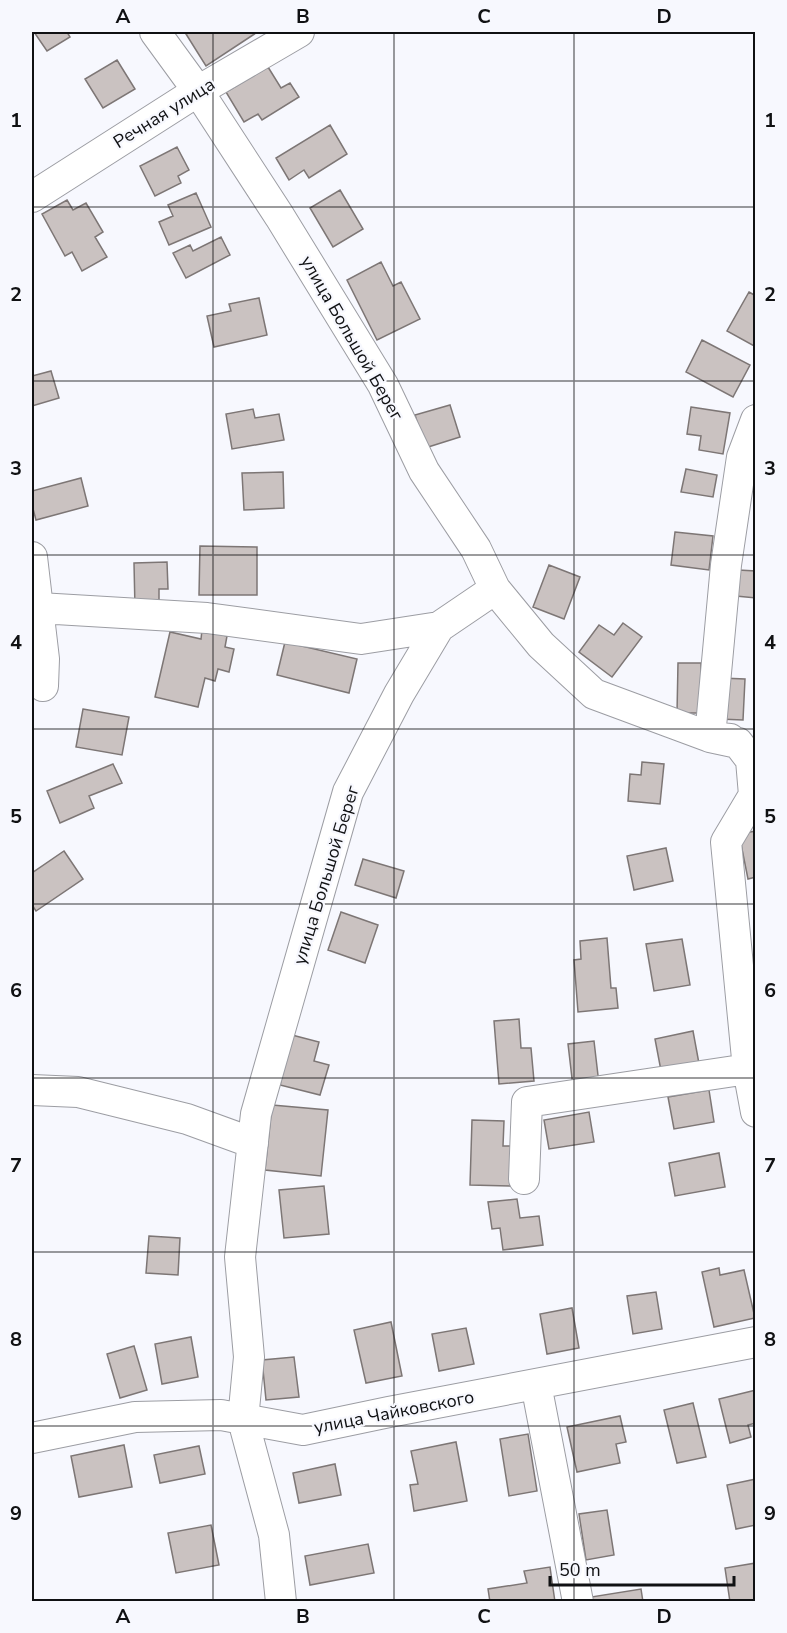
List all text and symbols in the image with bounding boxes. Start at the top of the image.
text: A [116,3,131,30]
text: B [296,3,310,30]
text: C [477,3,491,30]
text: D [656,3,672,30]
street label: Речная улица [109,72,219,154]
text: 1 [10,107,22,134]
text: 1 [764,107,776,134]
street label: улица Большой Берег [295,251,409,425]
text: 2 [10,281,22,308]
text: 2 [764,281,776,308]
text: 3 [10,455,22,482]
text: 3 [764,455,776,482]
text: 4 [10,629,22,656]
text: 4 [764,629,776,656]
street label: улица Большой Берег [287,782,365,968]
text: 5 [10,803,22,830]
text: 5 [764,803,776,830]
text: 6 [10,977,22,1004]
text: 6 [764,977,776,1004]
text: 7 [10,1152,22,1179]
text: 7 [764,1152,776,1179]
text: 8 [10,1326,22,1353]
text: 8 [764,1326,776,1353]
street label: улица Чайковского [312,1385,476,1439]
text: 9 [10,1500,22,1527]
text: 9 [764,1500,776,1527]
scale bar [550,1549,734,1587]
text: 50 m [559,1558,601,1582]
text: A [116,1603,131,1630]
text: B [296,1603,310,1630]
text: C [477,1603,491,1630]
text: D [656,1603,672,1630]

